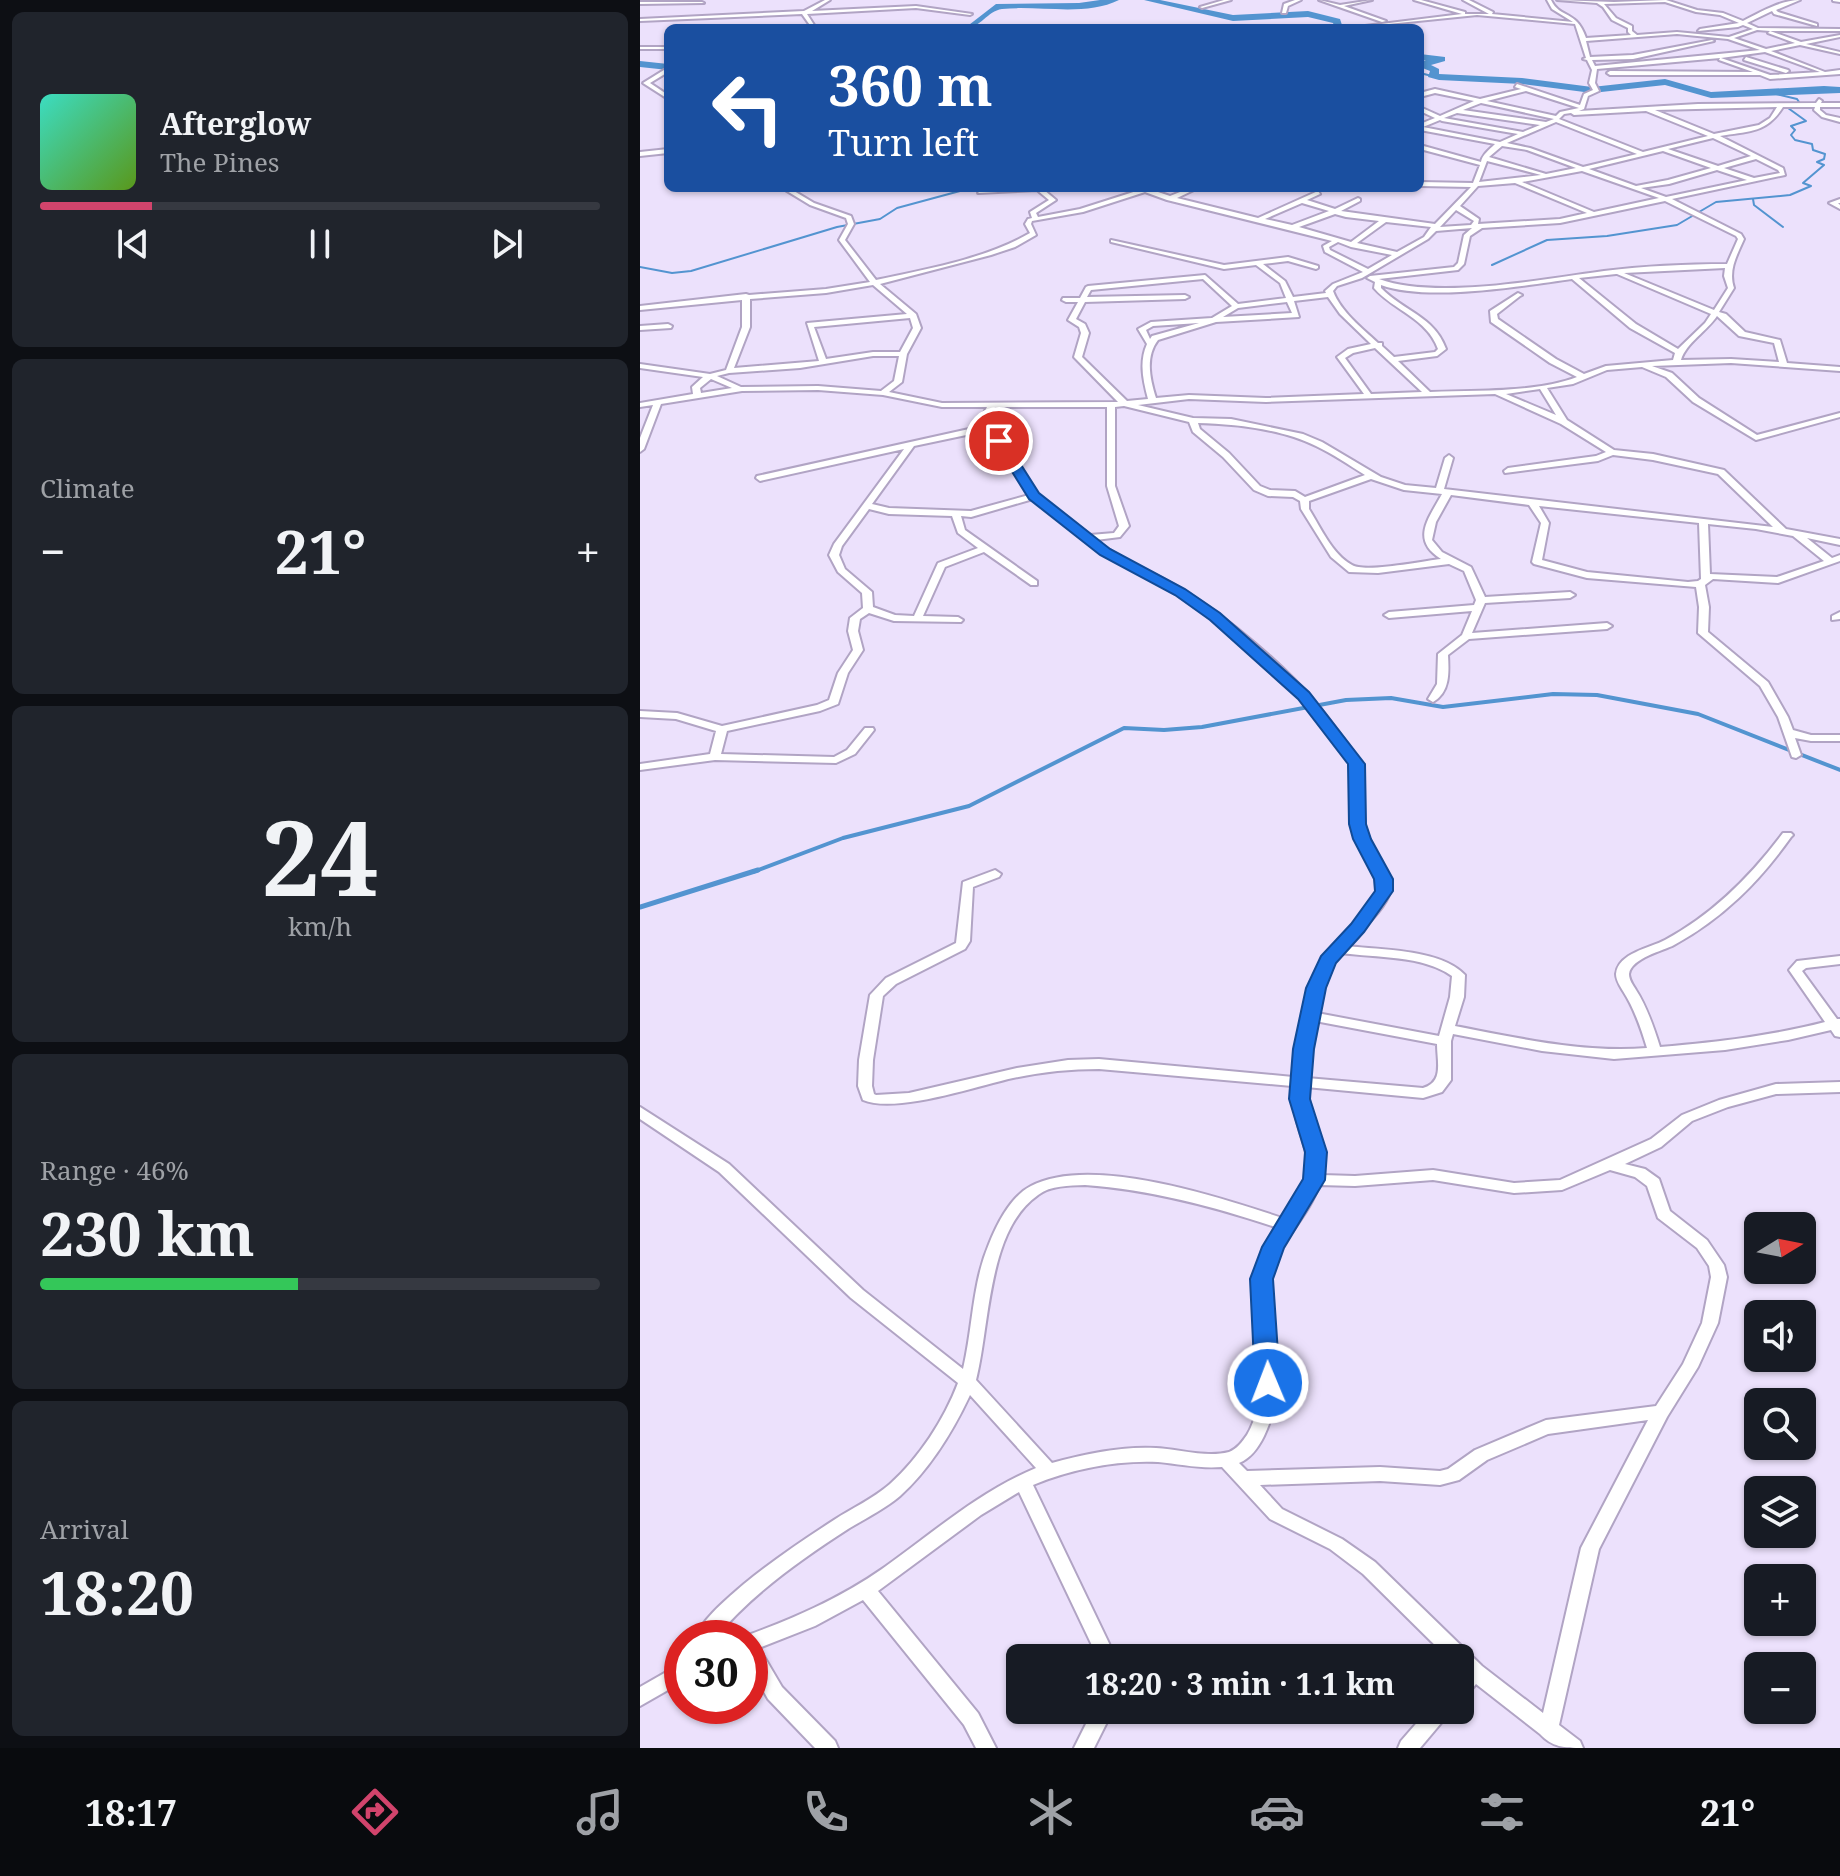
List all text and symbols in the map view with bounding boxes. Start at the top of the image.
text: 360 m [828,46,993,122]
icon: left [696,56,800,160]
text: Afterglow [160,103,311,144]
text: Turn left [828,118,979,167]
text: The Pines [160,144,280,180]
icon: previous [111,222,155,266]
icon: pause [298,222,342,266]
icon: next [485,222,529,266]
pin [965,407,1033,475]
icon: arrive [977,419,1021,463]
text: Climate [40,470,135,506]
text: 21° [275,510,366,592]
text: − [40,521,65,581]
text: + [575,521,600,581]
text: 24 [261,785,379,926]
text: km/h [288,908,352,944]
text: Range · 46% [40,1152,189,1188]
text: 230 km [40,1192,255,1274]
north arrow [1744,1212,1816,1284]
map controls [1744,1212,1816,1724]
button: sound [1744,1300,1816,1372]
position arrow [1226,1341,1310,1425]
button: search [1744,1388,1816,1460]
button: layers [1744,1476,1816,1548]
text: Arrival [40,1511,129,1547]
text: 18:20 [40,1551,194,1633]
button: + [1744,1564,1816,1636]
speed limit sign: 30 [664,1620,768,1724]
button: − [1744,1652,1816,1724]
text: 18:20 · 3 min · 1.1 km [1085,1663,1395,1704]
icon: directions [347,1784,403,1840]
icon: music [572,1784,628,1840]
icon: phone [798,1784,854,1840]
icon: climate [1023,1784,1079,1840]
icon: car [1249,1784,1305,1840]
icon: filters [1474,1784,1530,1840]
text: 18:17 [85,1788,177,1837]
text: 21° [1700,1788,1755,1837]

